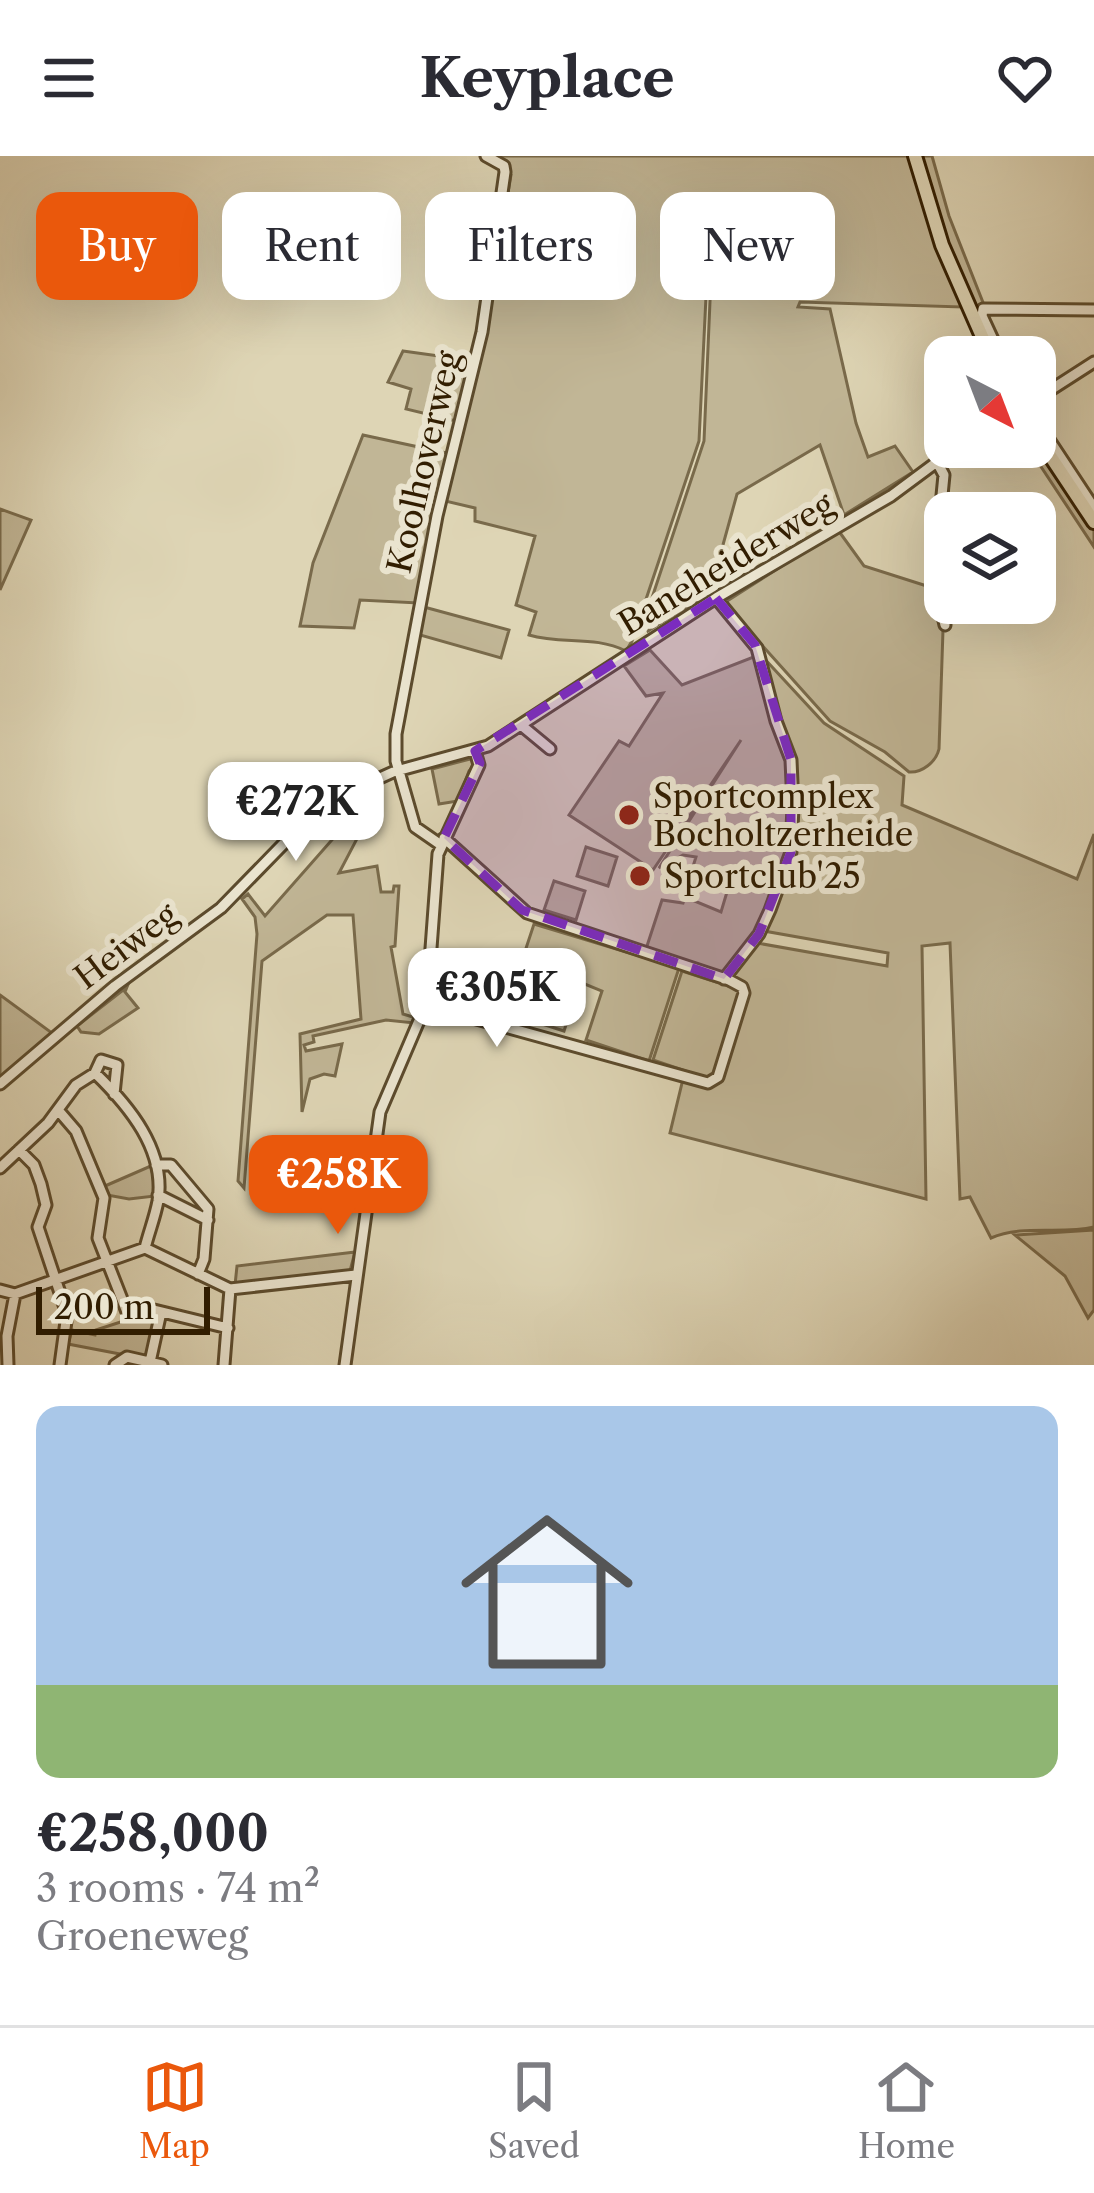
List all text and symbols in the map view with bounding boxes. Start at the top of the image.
icon: menu [36,45,102,111]
text: Keyplace [420,45,674,111]
icon: heart [992,45,1058,111]
chip: Buy [36,192,198,300]
chip: Rent [222,192,401,300]
chip: Filters [425,192,636,300]
chip: New [660,192,835,300]
north arrow [924,336,1056,468]
map controls [924,336,1056,624]
street label: Koolhoverweg [379,347,470,577]
street label: Baneheiderweg [611,483,841,644]
button: layers [924,492,1056,624]
pin: €272K [212,762,380,864]
place label: Sportcomplex Bocholtzerheide [653,776,913,855]
text: €272K [235,777,357,825]
marker: Sportcomplex Bocholtzerheide [616,802,642,828]
place label: Sportclub'25 [664,856,861,897]
marker: Sportclub'25 [627,863,653,889]
street label: Heiweg [67,894,186,998]
pin: €305K [413,948,581,1050]
text: €305K [435,963,559,1011]
pin: €258K [254,1135,422,1237]
text: €258K [276,1150,400,1198]
scale bar [36,1281,210,1334]
text: 200 m [54,1287,154,1328]
icon: home [439,1484,655,1700]
text: €258,000 [36,1802,269,1864]
text: 3 rooms · 74 m² [36,1864,320,1912]
text: Groeneweg [36,1912,248,1960]
tab: Map [139,2054,210,2167]
tab: Saved [488,2054,580,2167]
tab: Home [858,2054,955,2167]

